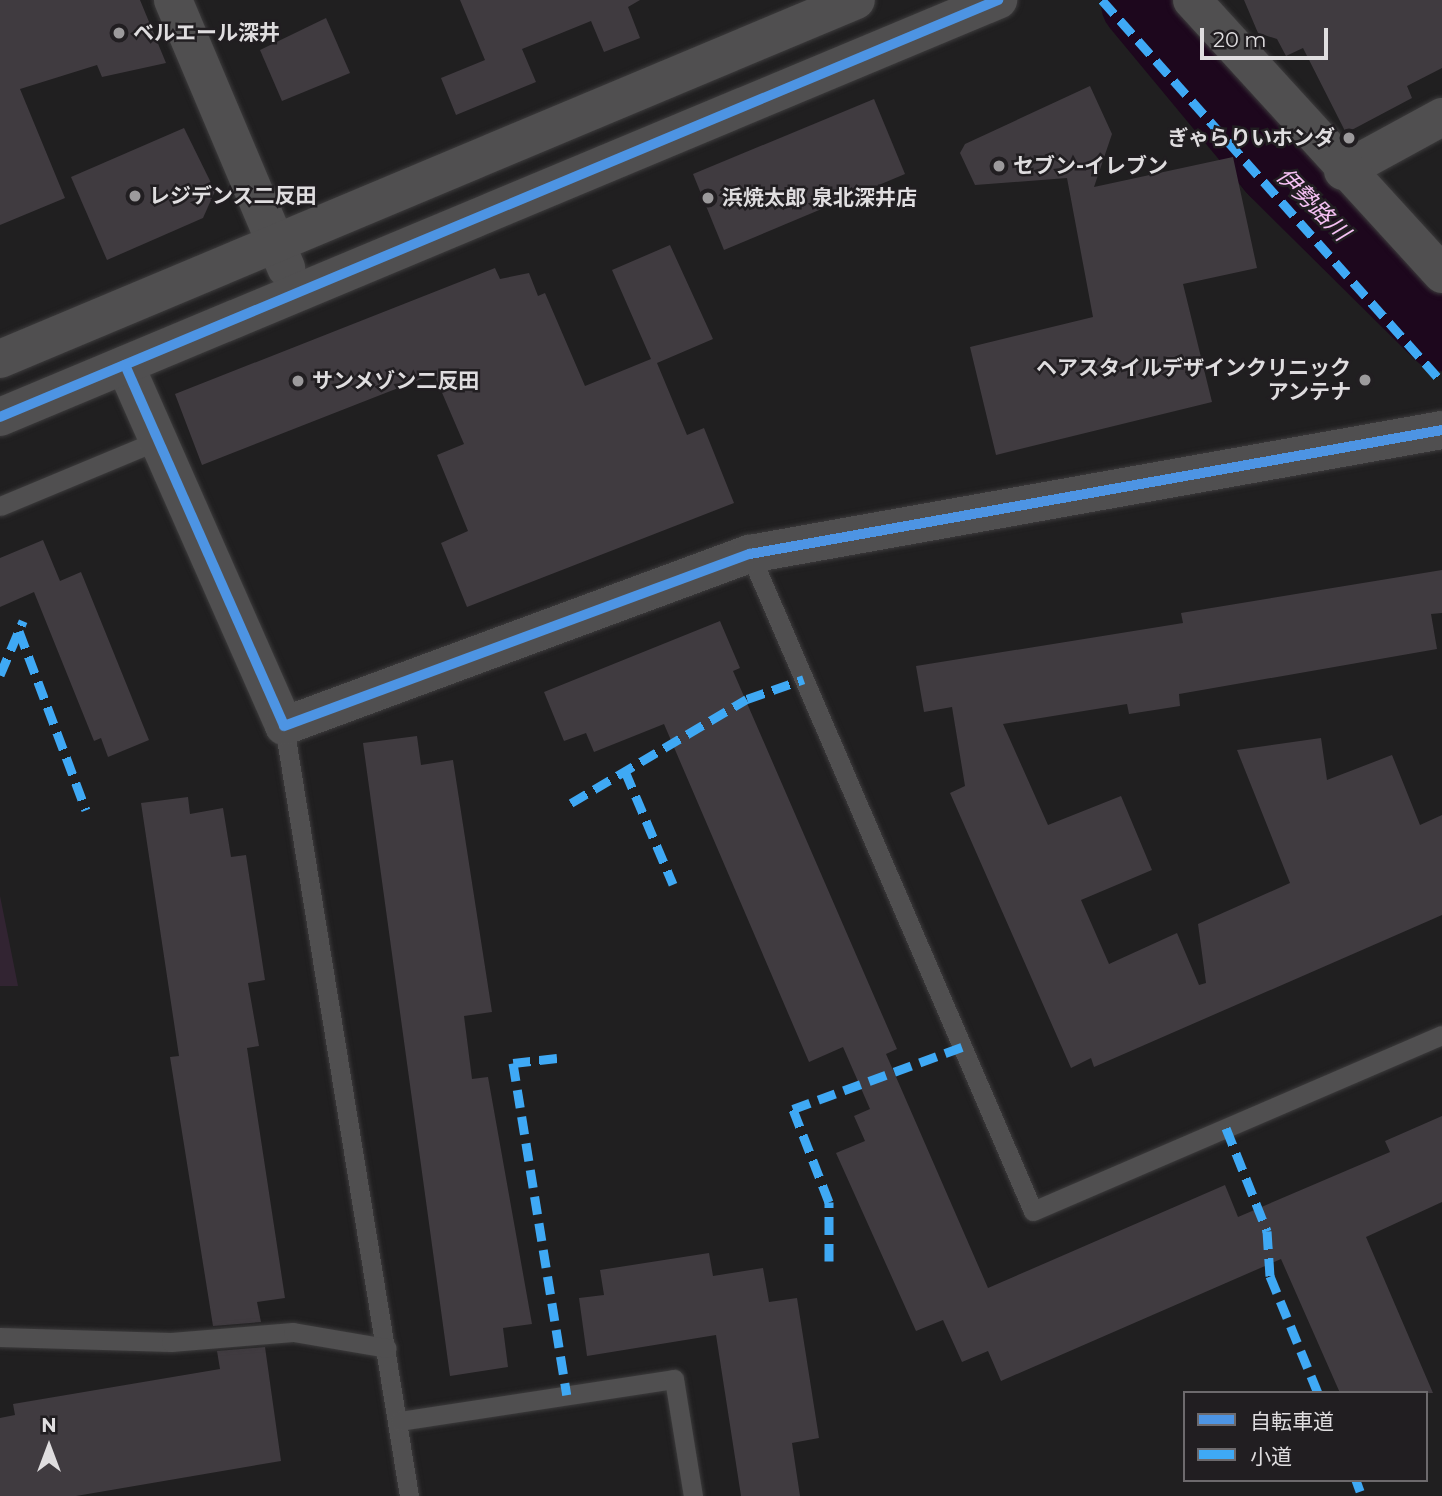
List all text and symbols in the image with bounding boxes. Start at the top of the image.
scale bar [1204,14,1332,58]
place label: ベルエール深井 [133,20,280,46]
marker: ベルエール深井 [111,25,127,41]
text: 20 m [1213,27,1267,52]
place label: ぎゃらりいホンダ [1167,125,1335,151]
marker: ぎゃらりいホンダ [1341,130,1357,146]
place label: セブン-イレブン [1013,153,1168,179]
marker: セブン-イレブン [991,158,1007,174]
water label: 伊勢路川 [1271,162,1355,246]
place label: レジデンス二反田 [149,183,317,209]
place label: 浜焼太郎 泉北深井店 [722,185,917,211]
marker: レジデンス二反田 [127,188,143,204]
marker: 浜焼太郎 泉北深井店 [700,190,716,206]
place label: ヘアスタイルデザインクリニック アンテナ [1036,355,1351,405]
place label: サンメゾン二反田 [312,368,480,394]
marker: ヘアスタイルデザインクリニック アンテナ [1357,372,1373,388]
marker: サンメゾン二反田 [290,373,306,389]
legend [1183,1391,1428,1482]
text: 自転車道 [1250,1409,1334,1434]
north arrow [14,1412,84,1482]
text: N [41,1414,57,1437]
text: 小道 [1250,1444,1292,1469]

